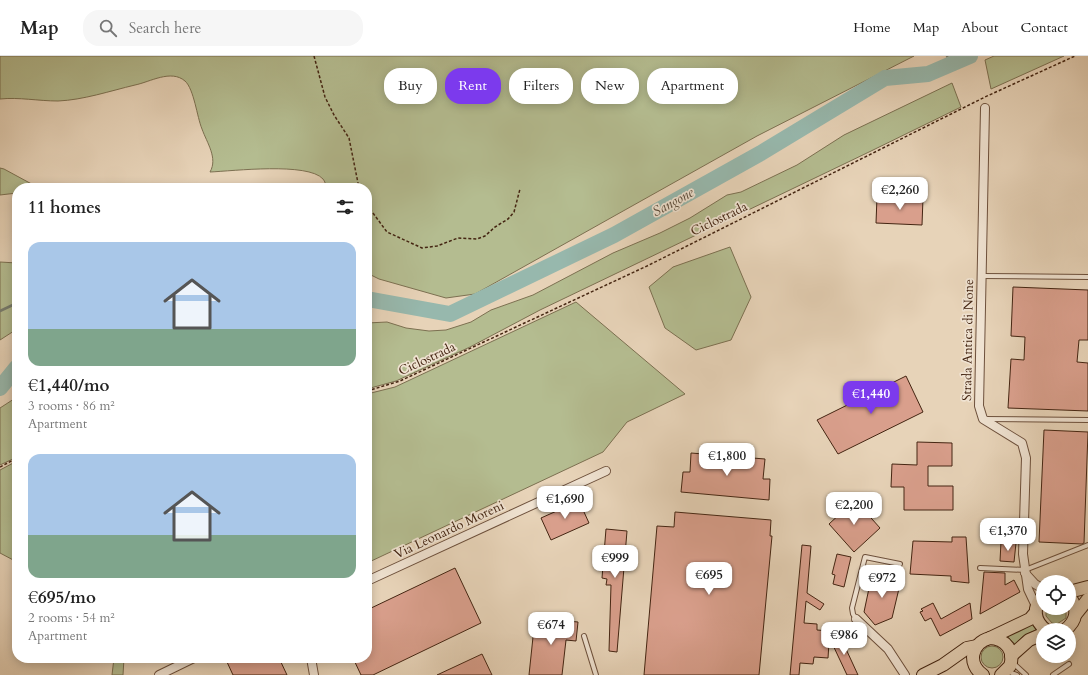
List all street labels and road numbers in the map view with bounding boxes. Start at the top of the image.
street label: Ciclostrada [688,197,751,241]
street label: Strada Antica di None [958,279,978,401]
street label: Ciclostrada [395,338,459,380]
street label: Via Leonardo Moreni [391,496,507,563]

